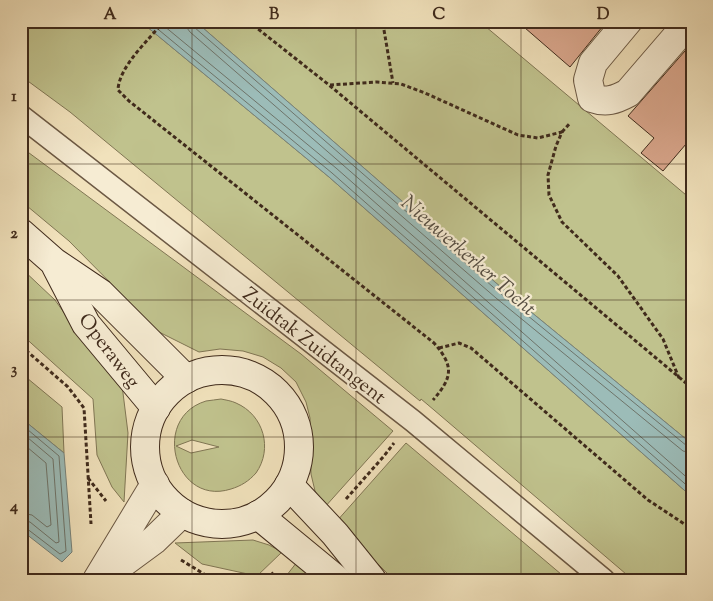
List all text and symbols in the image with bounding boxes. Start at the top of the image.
text: A [104,4,117,27]
text: B [269,4,279,27]
text: C [433,4,446,27]
text: D [597,4,610,27]
text: 1 [11,86,17,109]
water label: Nieuwerkerker Tocht [393,189,542,324]
text: 2 [10,223,18,246]
street label: Zuidtak Zuidtangent [235,282,392,412]
street label: Operaweg [70,308,146,395]
text: 3 [11,359,18,382]
text: 4 [9,496,18,519]

